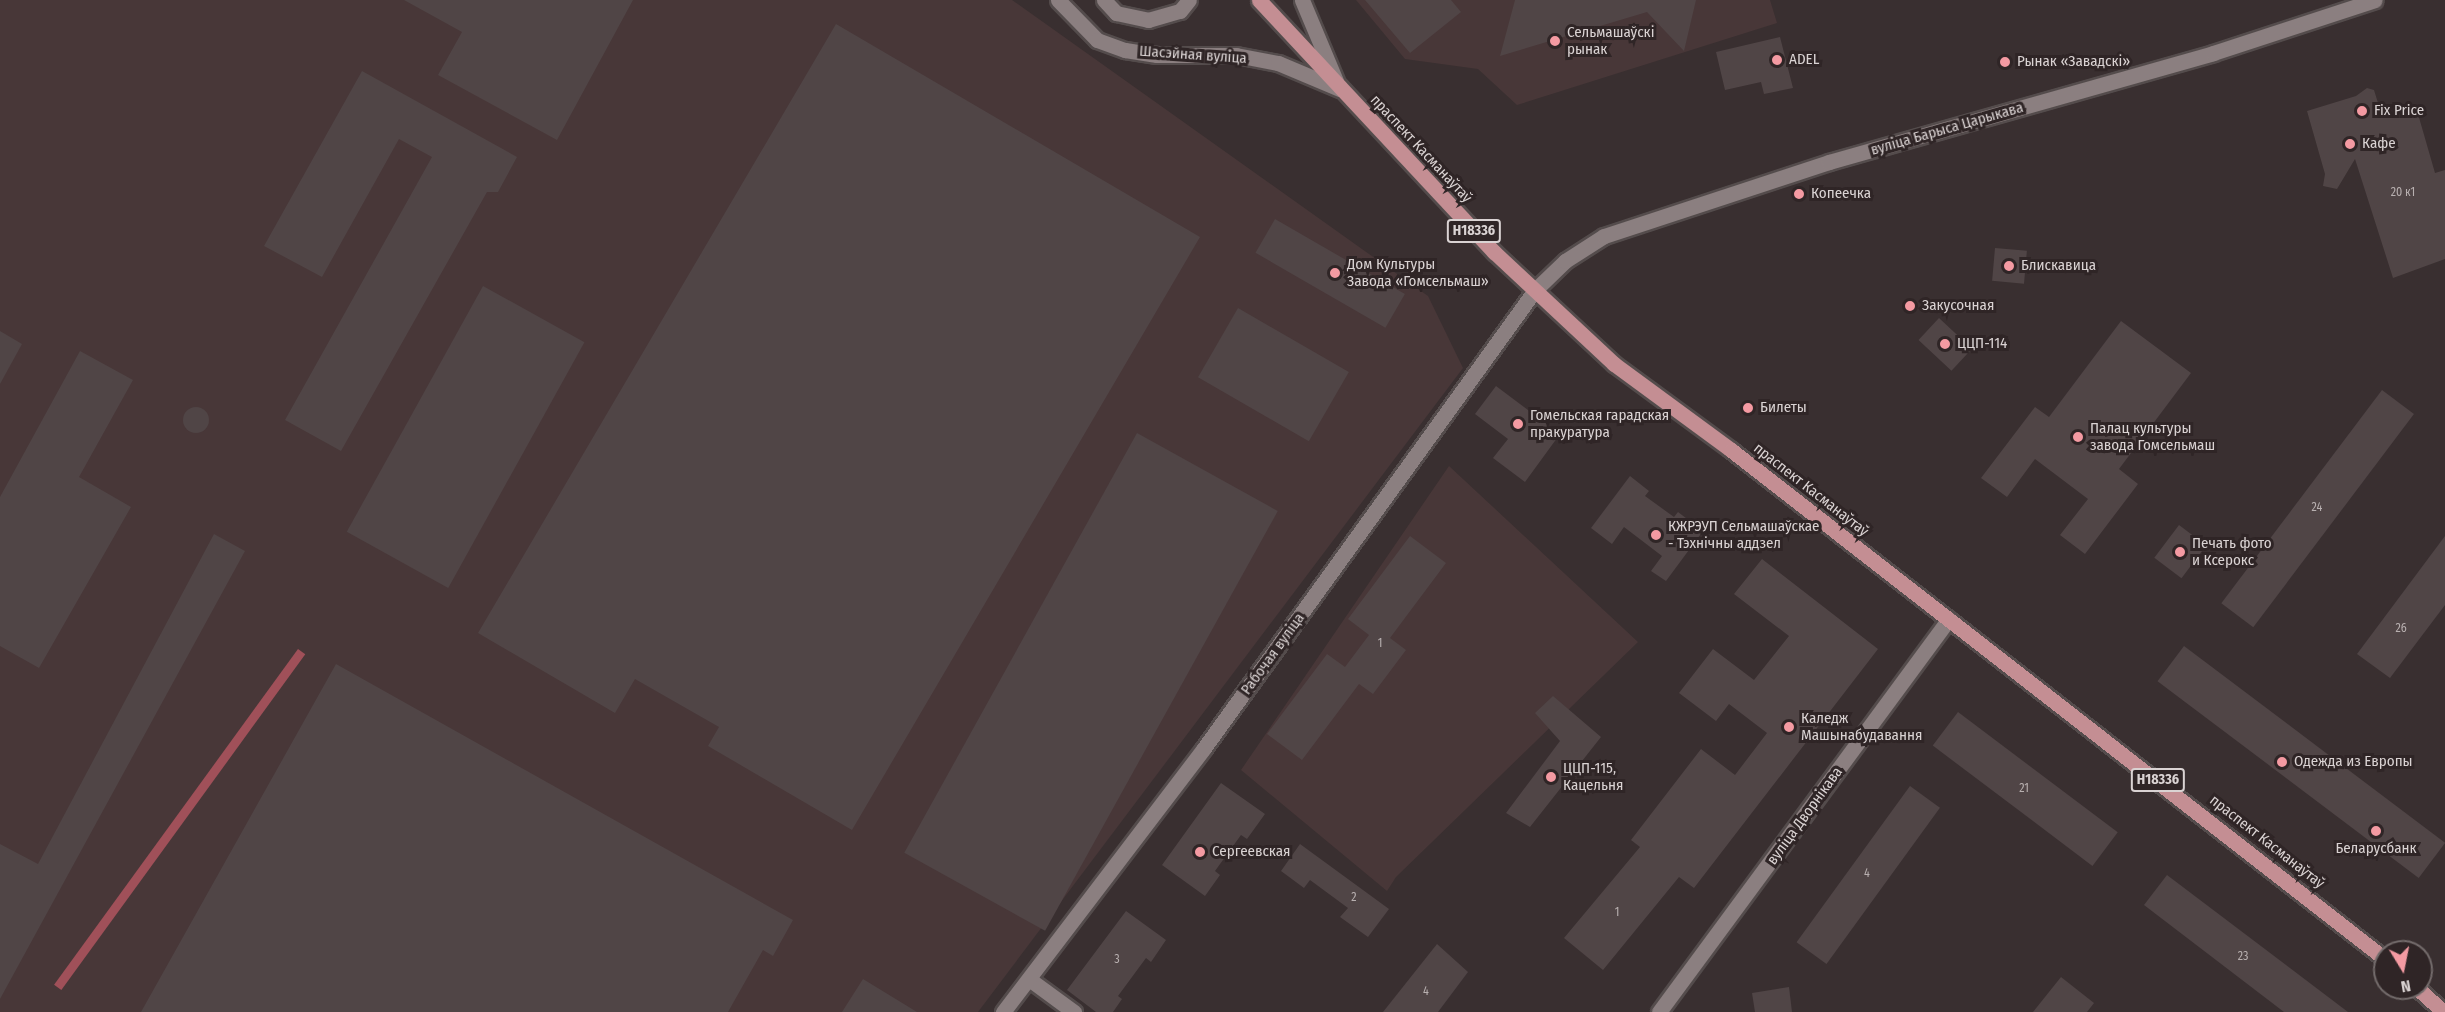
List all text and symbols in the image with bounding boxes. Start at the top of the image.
place label: Сельмашаўскі рынак [1567,23,1654,58]
marker: Сельмашаўскі рынак [1548,34,1562,48]
street label: Шасэйная вуліца [1139,42,1247,68]
place label: ADEL [1789,51,1819,69]
marker: ADEL [1770,53,1784,67]
place label: Рынак «Завадскі» [2017,53,2130,71]
marker: Рынак «Завадскі» [1998,55,2012,69]
street label: праспект Касманаўтаў [1366,91,1476,207]
street label: вуліца Барыса Царыкава [1869,99,2025,159]
place label: Fix Price [2374,102,2424,120]
marker: Fix Price [2355,104,2369,118]
place label: Кафе [2362,135,2396,153]
marker: Кафе [2343,137,2357,151]
place label: Копеечка [1811,185,1871,203]
house number: 20 к1 [2391,186,2415,200]
marker: Копеечка [1792,187,1806,201]
road number: Н18336 [1446,220,1502,242]
place label: Дом Культуры Завода «Гомсельмаш» [1347,255,1489,290]
place label: Блискавица [2021,257,2096,275]
marker: Блискавица [2002,259,2016,273]
marker: Дом Культуры Завода «Гомсельмаш» [1328,266,1342,280]
place label: Закусочная [1922,297,1994,315]
marker: Закусочная [1903,299,1917,313]
place label: ЦЦП-114 [1957,335,2007,353]
marker: ЦЦП-114 [1938,337,1952,351]
place label: Билеты [1760,399,1807,417]
marker: Билеты [1741,401,1755,415]
place label: Гомельская гарадская пракуратура [1530,406,1669,441]
marker: Гомельская гарадская пракуратура [1511,417,1525,431]
place label: Палац культуры завода Гомсельмаш [2090,419,2215,454]
marker: Палац культуры завода Гомсельмаш [2071,430,2085,444]
street label: праспект Касманаўтаў [1750,440,1872,540]
house number: 24 [2312,501,2322,515]
place label: КЖРЭУП Сельмашаўскае - Тэхнічны аддзел [1668,517,1820,552]
marker: КЖРЭУП Сельмашаўскае - Тэхнічны аддзел [1649,528,1663,542]
place label: Печать фото и Ксерокс [2192,534,2272,569]
marker: Печать фото и Ксерокс [2173,545,2187,559]
street label: Рабочая вуліца [1237,610,1309,698]
house number: 26 [2395,622,2407,636]
house number: 1 [1378,637,1382,651]
place label: Каледж Машынабудавання [1801,709,1922,744]
marker: Каледж Машынабудавання [1782,720,1796,734]
place label: Одежда из Европы [2294,753,2413,771]
marker: Одежда из Европы [2275,755,2289,769]
place label: ЦЦП-115, Кацельня [1563,759,1623,794]
street label: вуліца Дворнікава [1763,764,1847,868]
road number: Н18336 [2130,769,2186,791]
marker: ЦЦП-115, Кацельня [1544,770,1558,784]
house number: 21 [2019,782,2029,796]
street label: праспект Касманаўтаў [2206,792,2328,892]
marker: Беларусбанк [2369,824,2383,838]
place label: Беларусбанк [2335,840,2417,858]
place label: Сергеевская [1212,843,1290,861]
marker: Сергеевская [1193,845,1207,859]
house number: 4 [1864,867,1870,881]
house number: 2 [1351,891,1357,905]
house number: 1 [1615,906,1619,920]
north arrow [2373,940,2433,1000]
house number: 23 [2238,950,2248,964]
house number: 3 [1114,953,1120,967]
text: N [2399,976,2412,996]
house number: 4 [1423,985,1429,999]

